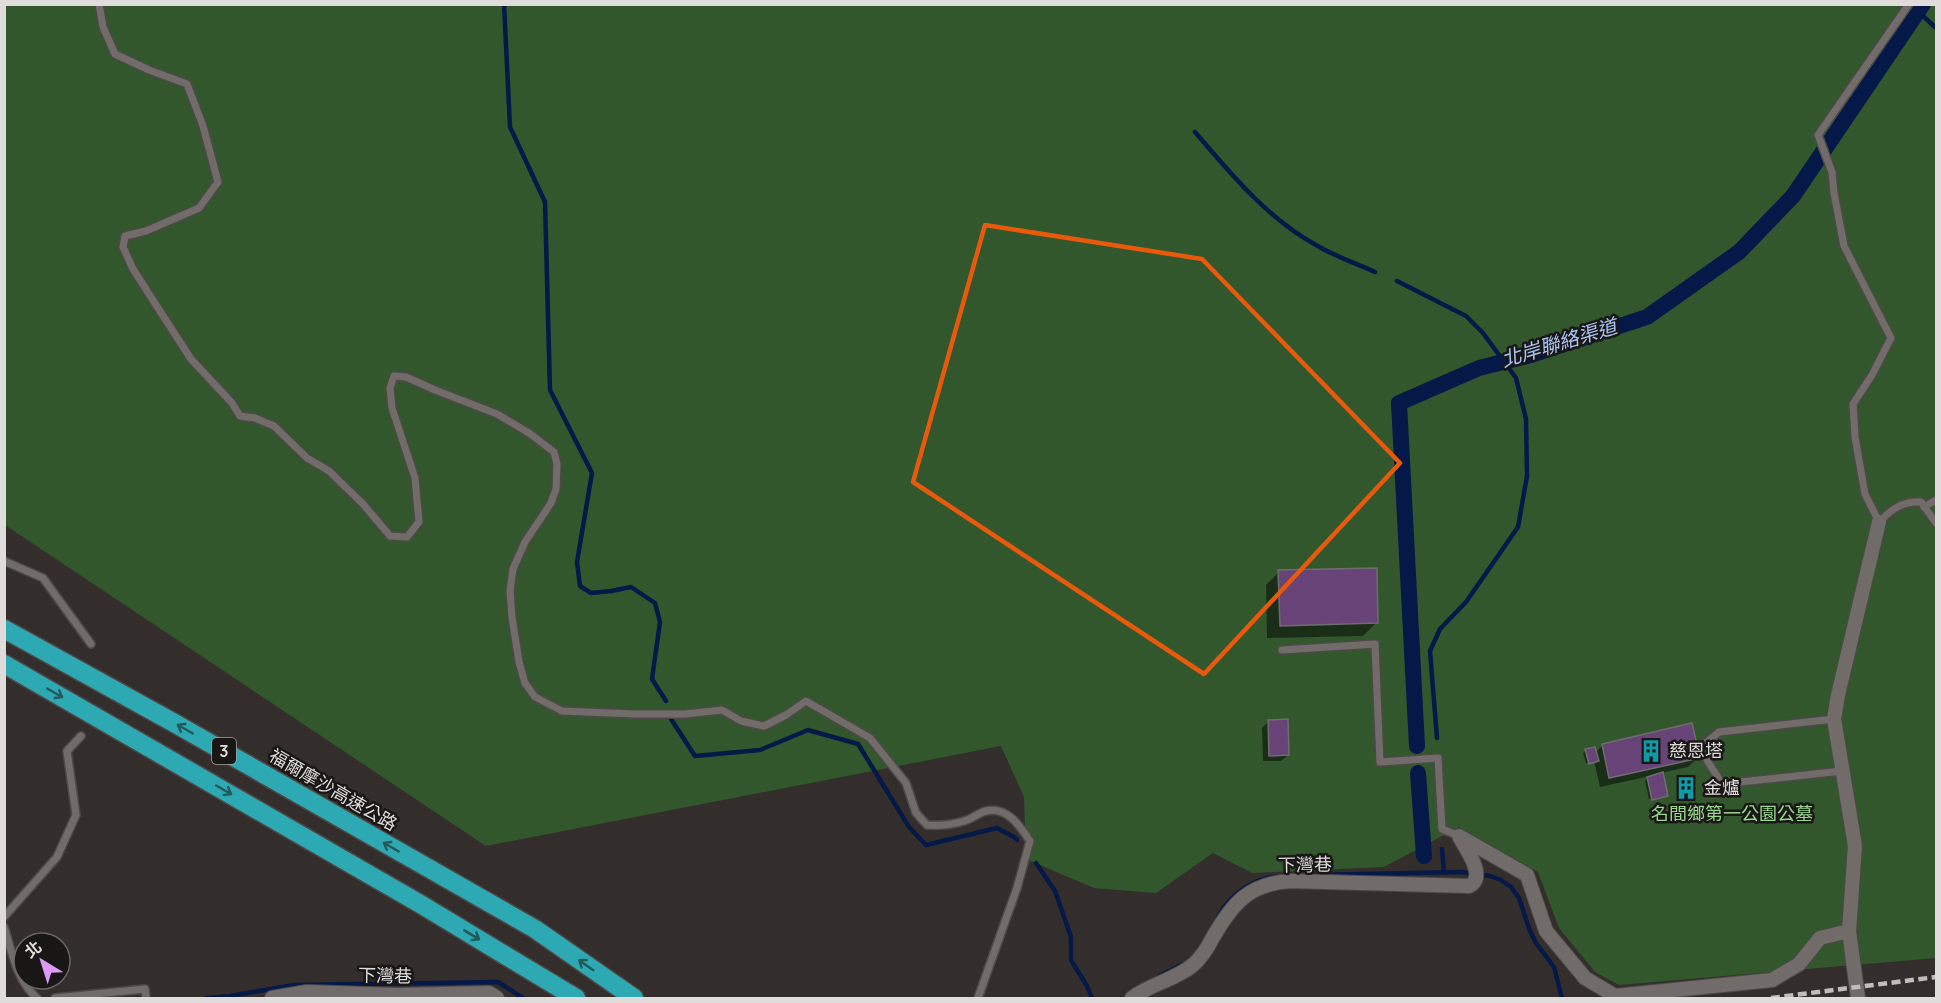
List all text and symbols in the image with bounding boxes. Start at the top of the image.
water label: 北岸聯絡渠道 [1498,311,1623,373]
one-way arrow [46,687,63,699]
one-way arrow [177,723,195,734]
road number: 3 [212,738,236,764]
building icon: 慈恩塔 [1638,738,1664,764]
place label: 慈恩塔 [1669,738,1723,762]
street label: 福爾摩沙高速公路 [265,743,402,836]
building icon: 金爐 [1673,775,1699,801]
place label: 金爐 [1704,775,1740,799]
one-way arrow [216,784,233,796]
park label: 名間鄉第一公園公墓 [1651,801,1813,825]
one-way arrow [383,841,400,853]
street label: 下灣巷 [1278,852,1332,876]
one-way arrow [463,930,480,942]
north arrow [12,931,72,991]
text: 北 [20,936,46,963]
one-way arrow [579,959,595,971]
street label: 下灣巷 [358,963,412,987]

